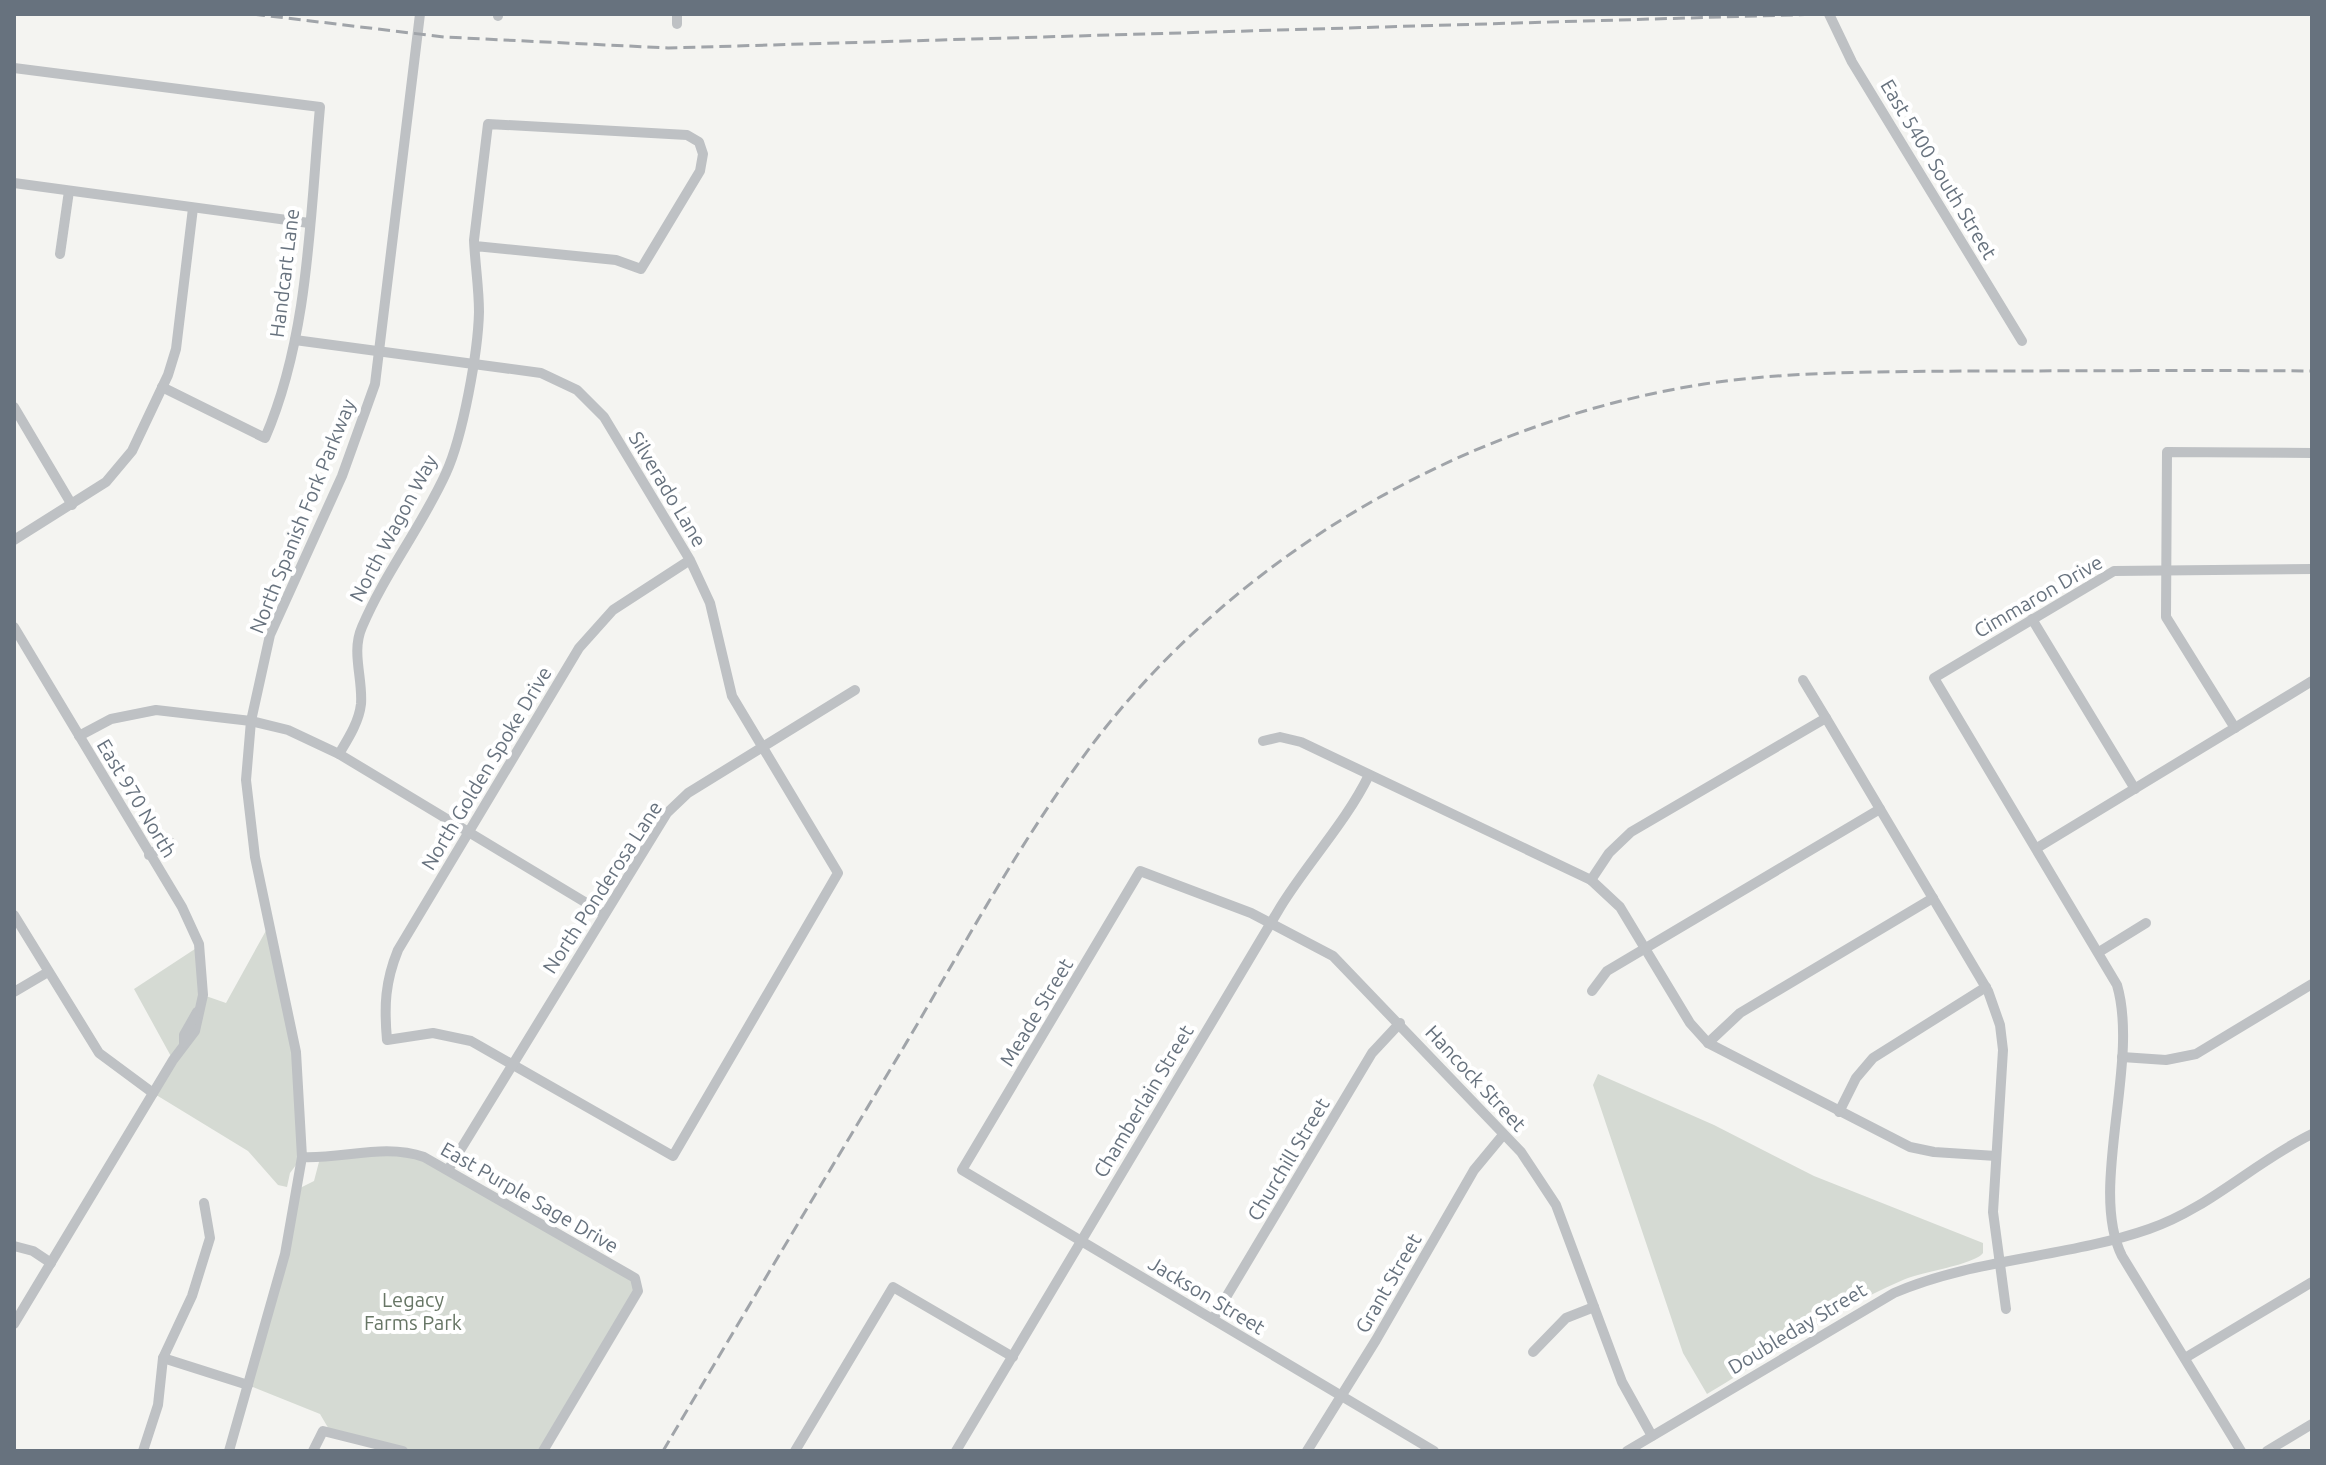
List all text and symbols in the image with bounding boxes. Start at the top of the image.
street label: East 5400 South Street [1876,75,2002,263]
street label: Handcart Lane [265,207,303,339]
street label: North Spanish Fork Parkway [244,395,360,636]
street label: Silverado Lane [625,427,711,551]
street label: North Wagon Way [345,450,442,605]
street label: Cimmaron Drive [1970,550,2106,642]
street label: North Golden Spoke Drive [416,662,556,874]
street label: East 970 North [93,735,181,861]
street label: North Ponderosa Lane [538,797,666,977]
street label: Meade Street [995,954,1077,1070]
street label: Chamberlain Street [1088,1020,1198,1181]
street label: Hancock Street [1421,1020,1531,1136]
street label: Churchill Street [1242,1093,1334,1225]
street label: East Purple Sage Drive [437,1137,623,1257]
street label: Grant Street [1350,1229,1426,1337]
street label: Jackson Street [1145,1251,1270,1339]
street label: Doubleday Street [1724,1278,1870,1378]
park label: Legacy Farms Park [364,1288,462,1334]

